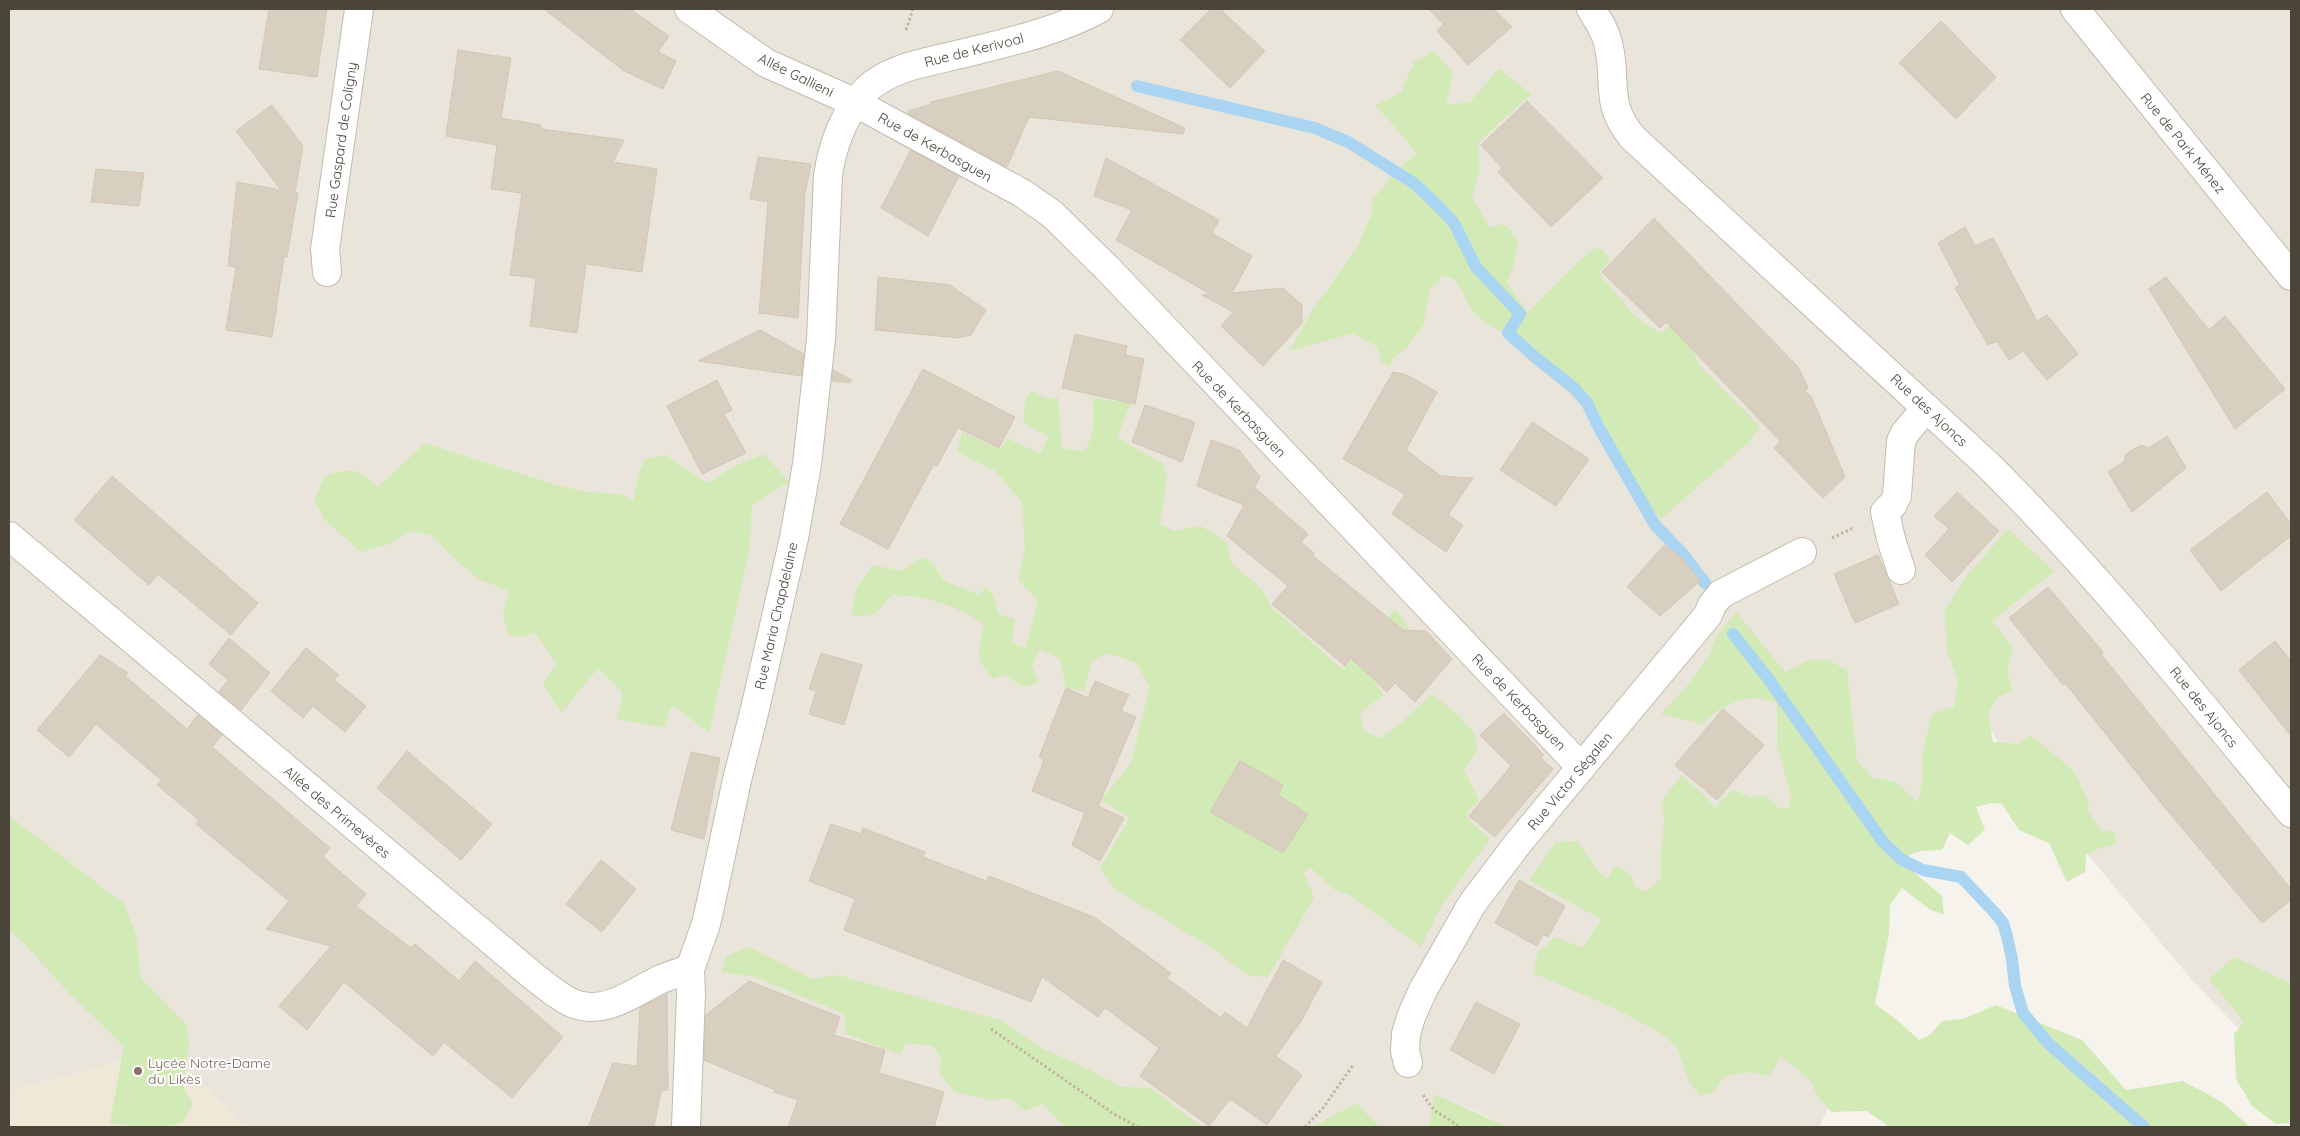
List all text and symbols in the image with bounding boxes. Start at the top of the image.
street label: Rue de Kerivoal [922,29,1026,71]
street label: Allée Gallieni [755,49,837,101]
street label: Rue Gaspard de Coligny [321,61,361,219]
street label: Rue de Park Ménez [2137,89,2229,197]
street label: Rue de Kerbasguen [875,108,995,186]
street label: Rue de Kerbasguen [1188,357,1290,461]
street label: Rue des Ajoncs [1887,370,1971,450]
street label: Rue Maria Chapdelaine [750,540,802,692]
street label: Rue de Kerbasguen [1468,650,1570,754]
street label: Rue des Ajoncs [2166,663,2242,751]
street label: Rue Victor Ségalen [1524,728,1616,834]
street label: Allée des Primevères [280,762,394,862]
place label: Lycée Notre-Dame du Likès [148,1054,271,1088]
marker: Lycée Notre-Dame du Likès [132,1065,144,1077]

